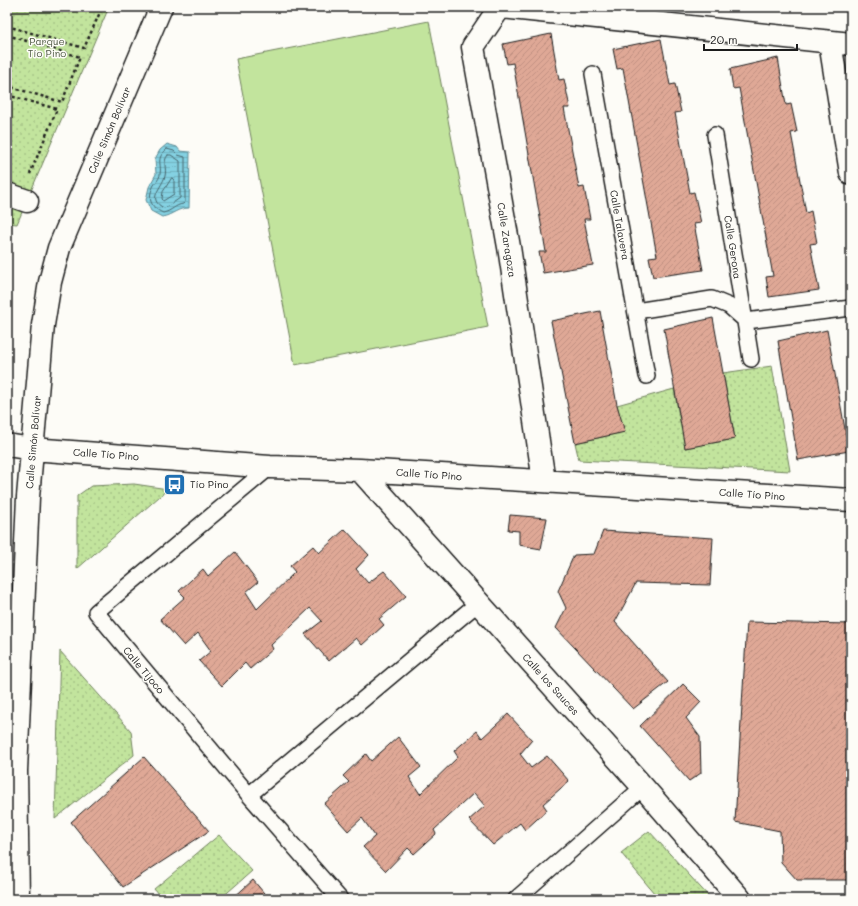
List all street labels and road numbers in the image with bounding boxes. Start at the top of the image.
street label: Calle Simón Bolívar [84,84,134,176]
street label: Calle Talavera [607,189,633,261]
street label: Calle Zaragoza [494,202,520,278]
street label: Calle Gerona [721,214,745,280]
street label: Calle Simón Bolívar [22,395,44,489]
street label: Calle Tío Pino [72,445,140,463]
street label: Calle Tío Pino [395,465,463,483]
street label: Calle Tío Pino [718,485,786,503]
street label: Calle Tijoco [120,643,168,697]
street label: Calle los Sauces [520,650,583,718]

